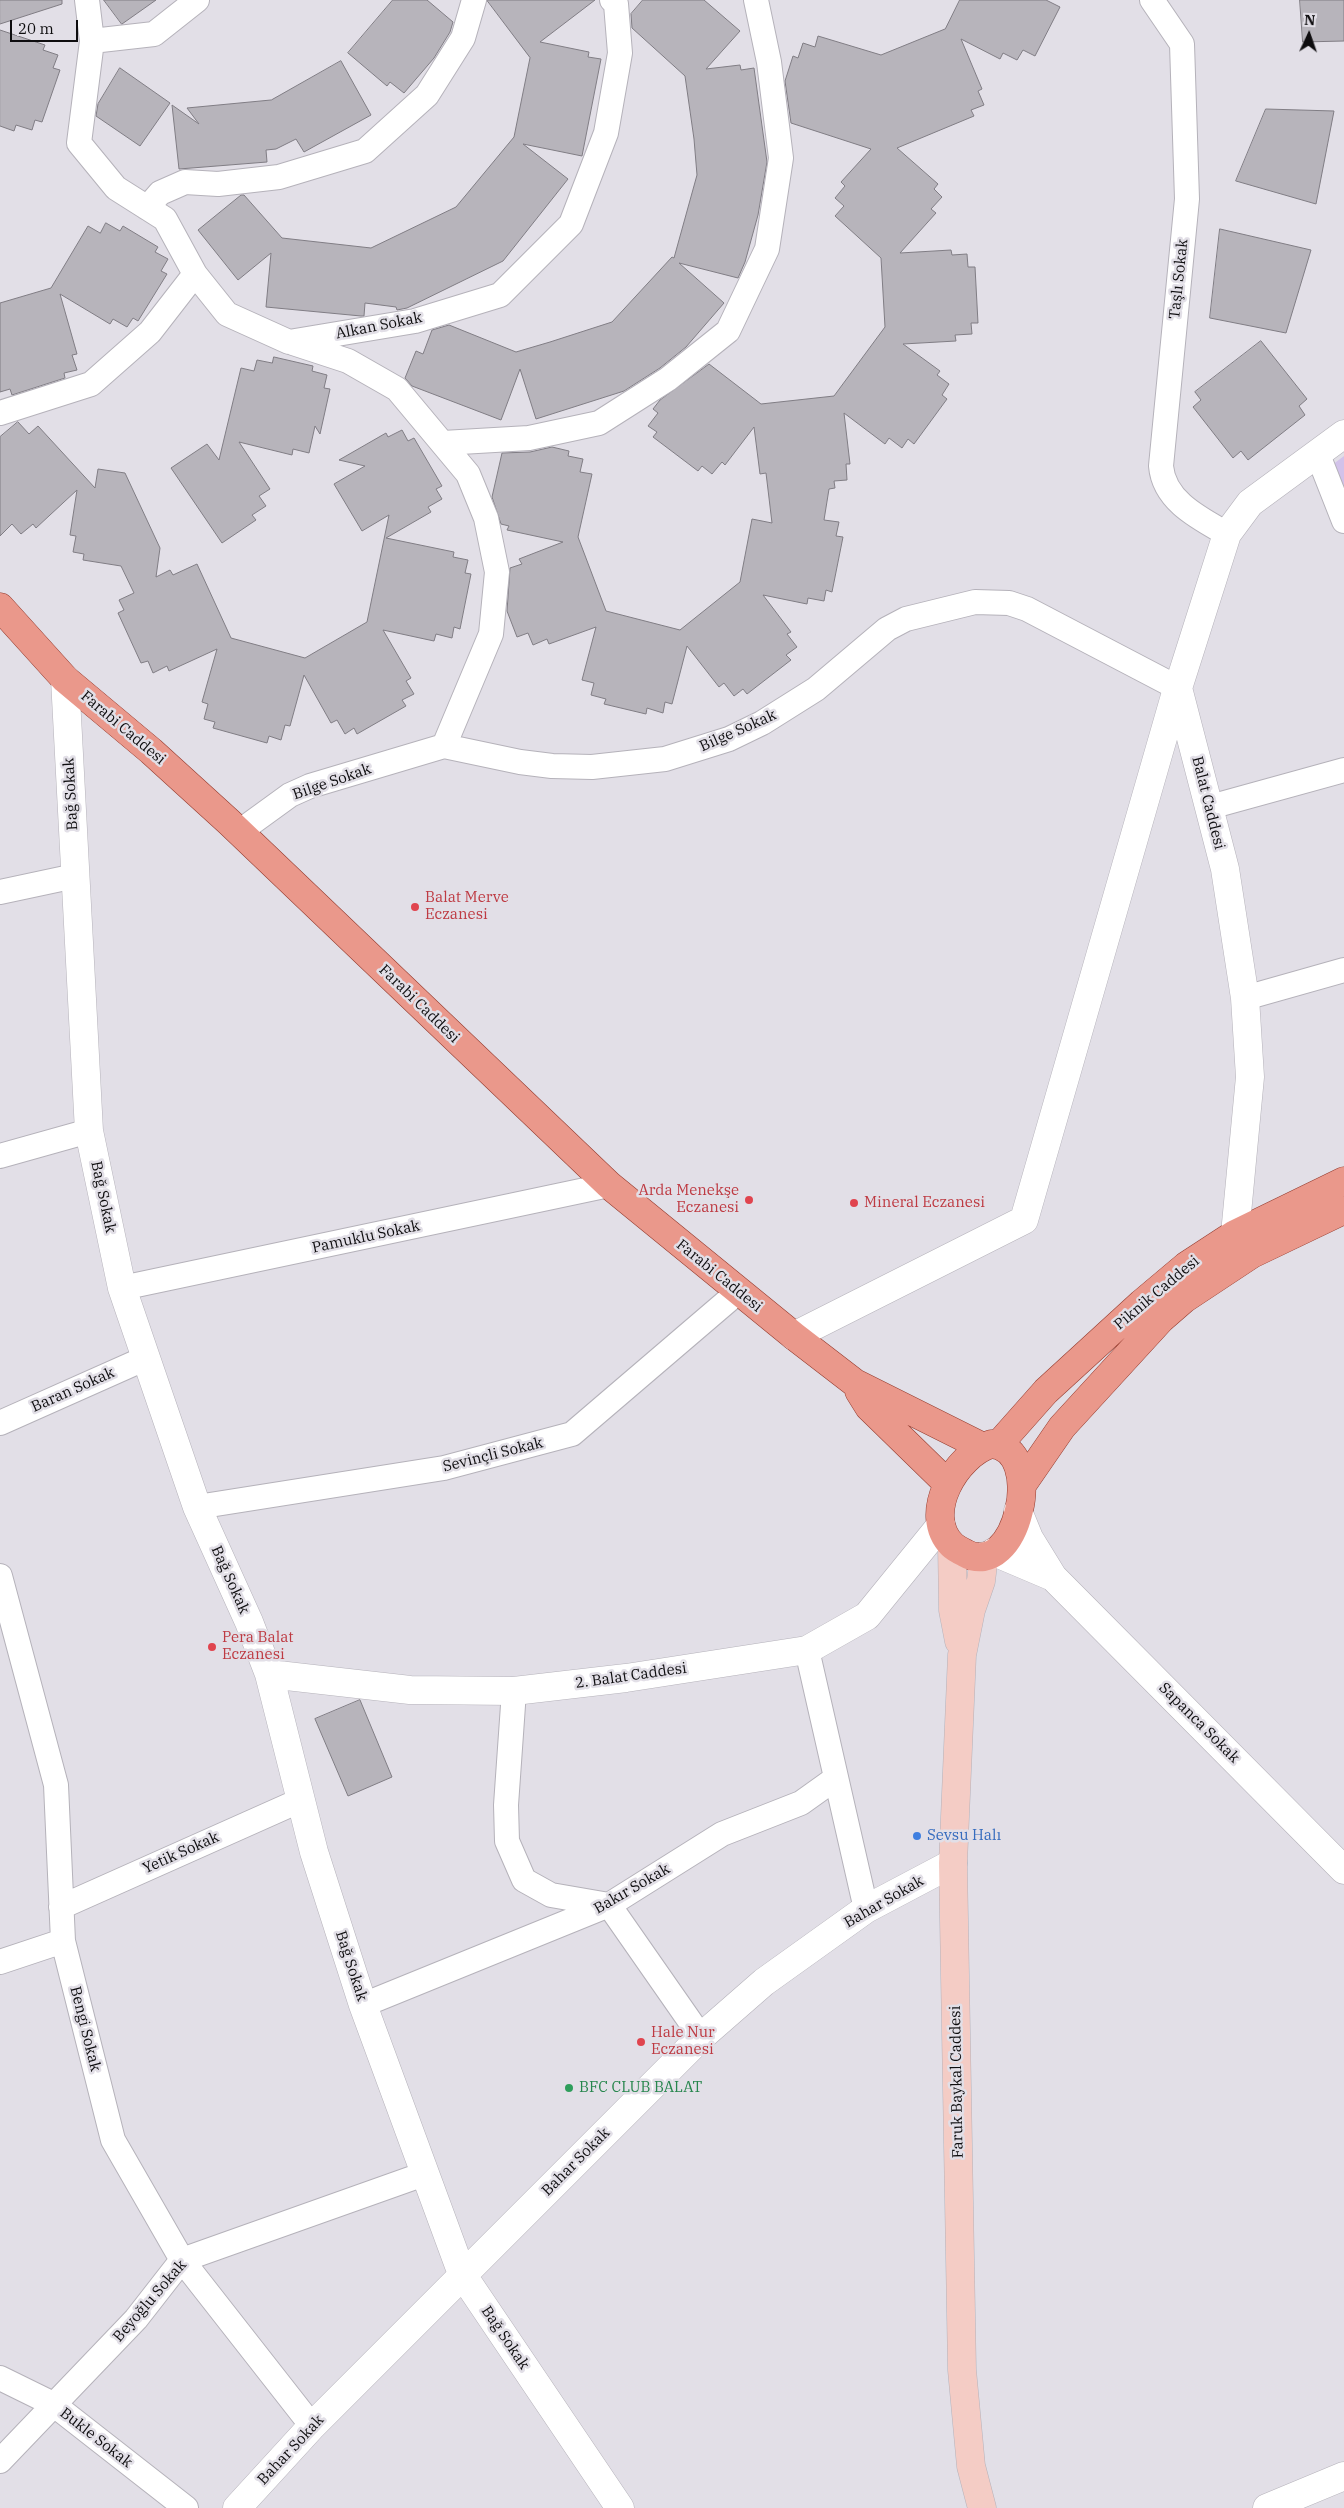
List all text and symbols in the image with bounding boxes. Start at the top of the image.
scale bar [12,10,80,42]
north arrow [1284,10,1334,60]
text: N [1304,11,1316,29]
text: 20 m [18,19,54,38]
street label: Taşlı Sokak [1166,238,1192,320]
street label: Alkan Sokak [334,309,424,343]
street label: Farabi Caddesi [77,687,169,769]
street label: Bilge Sokak [697,706,779,756]
street label: Balat Caddesi [1188,754,1228,852]
street label: Bağ Sokak [60,757,82,831]
street label: Bilge Sokak [290,760,374,804]
place label: Balat Merve Eczanesi [425,889,509,924]
marker: Balat Merve Eczanesi [409,901,421,913]
street label: Farabi Caddesi [375,961,463,1047]
street label: Bağ Sokak [87,1160,119,1234]
place label: Arda Menekşe Eczanesi [638,1182,739,1217]
marker: Arda Menekşe Eczanesi [743,1194,755,1206]
place label: Mineral Eczanesi [864,1194,985,1212]
marker: Mineral Eczanesi [848,1197,860,1209]
street label: Pamuklu Sokak [310,1217,422,1257]
street label: Farabi Caddesi [673,1236,765,1316]
street label: Piknik Caddesi [1111,1252,1203,1334]
street label: Baran Sokak [29,1364,117,1416]
street label: Sevinçli Sokak [441,1434,545,1476]
street label: Bağ Sokak [207,1543,253,1617]
place label: Pera Balat Eczanesi [222,1629,294,1664]
marker: Pera Balat Eczanesi [206,1641,218,1653]
street label: 2. Balat Caddesi [574,1659,688,1693]
street label: Sapanca Sokak [1155,1679,1243,1767]
place label: Sevsu Halı [927,1827,1001,1845]
street label: Yetik Sokak [140,1828,222,1878]
marker: Sevsu Halı [911,1830,923,1842]
street label: Bakır Sokak [591,1860,673,1918]
street label: Bahar Sokak [841,1872,927,1932]
street label: Bağ Sokak [331,1929,371,2003]
street label: Bengi Sokak [66,1985,104,2073]
street label: Faruk Baykal Caddesi [947,2006,967,2158]
place label: Hale Nur Eczanesi [651,2024,715,2059]
marker: Hale Nur Eczanesi [635,2036,647,2048]
place label: BFC CLUB BALAT [579,2079,702,2097]
marker: BFC CLUB BALAT [563,2082,575,2094]
street label: Bahar Sokak [538,2124,614,2200]
street label: Beyoğlu Sokak [109,2256,191,2346]
street label: Bağ Sokak [477,2303,533,2373]
street label: Bukle Sokak [56,2404,136,2472]
street label: Bahar Sokak [254,2411,328,2489]

